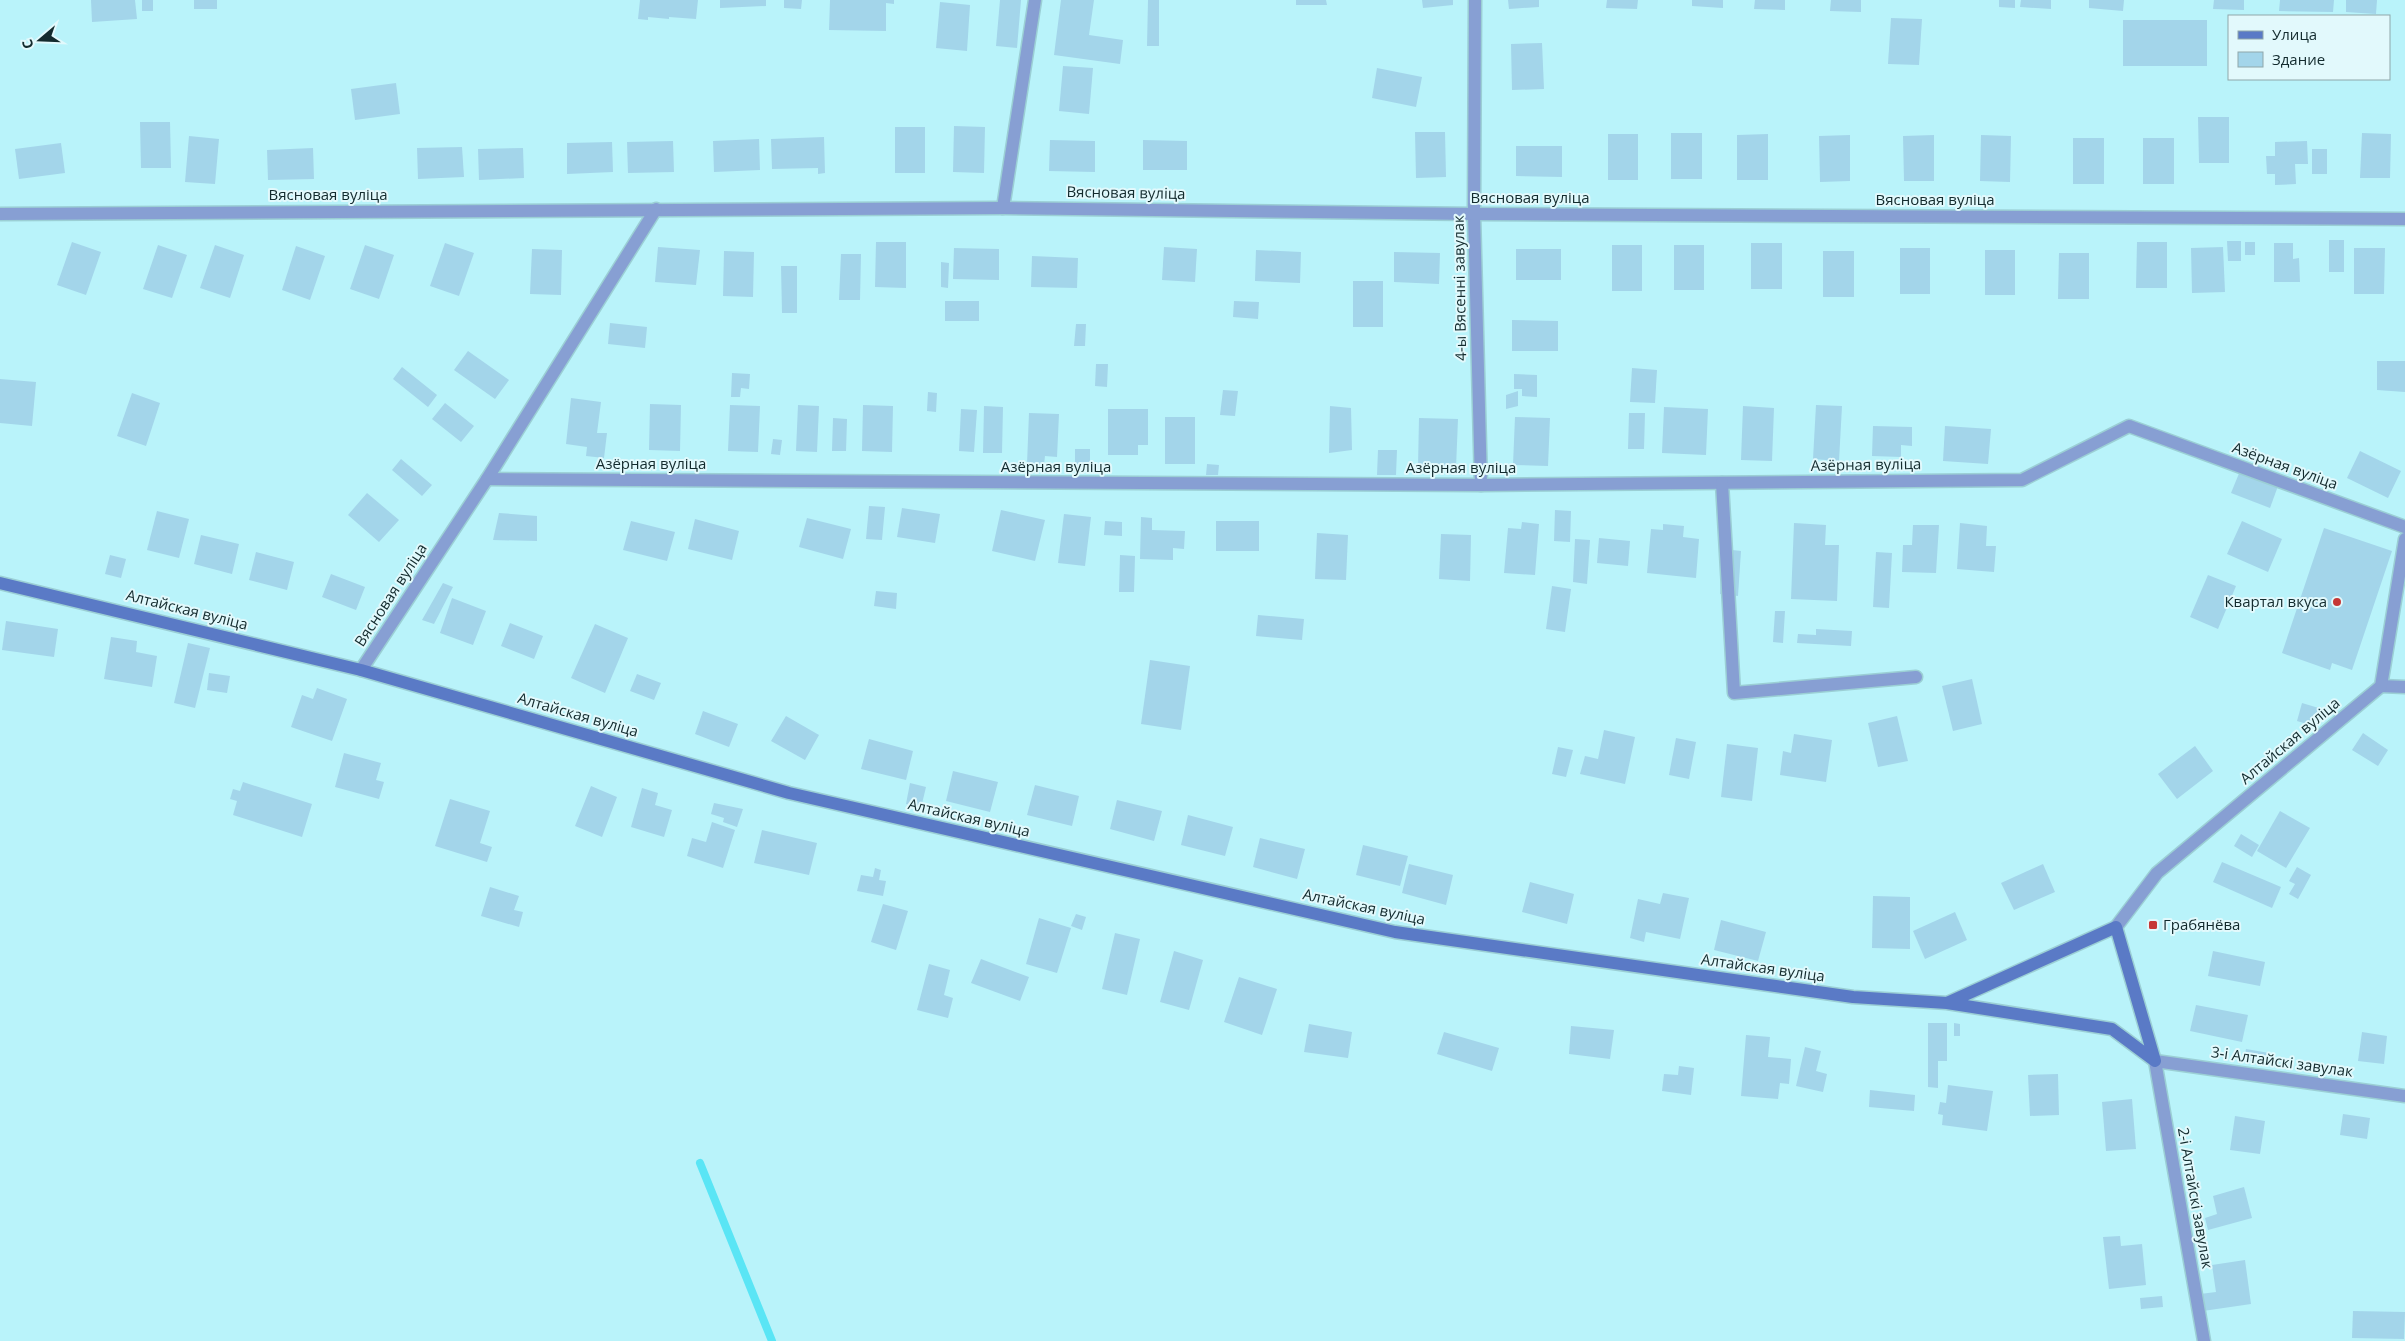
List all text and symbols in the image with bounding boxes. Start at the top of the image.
north arrow [15,15,65,65]
legend [2228,15,2390,80]
text: Улица [2272,24,2317,44]
text: С [17,37,38,52]
text: Здание [2272,49,2325,69]
street label: Вясновая вуліца [1066,181,1186,203]
street label: Вясновая вуліца [268,184,388,204]
street label: Вясновая вуліца [1470,187,1590,207]
street label: Вясновая вуліца [1875,189,1995,209]
street label: 4-ы Вясенні завулак [1448,215,1470,361]
street label: Азёрная вуліца [2230,437,2341,493]
street label: Азёрная вуліца [596,453,706,473]
street label: Азёрная вуліца [1811,453,1921,475]
street label: Азёрная вуліца [1001,456,1111,476]
street label: Азёрная вуліца [1406,457,1516,477]
street label: Вясновая вуліца [349,539,431,650]
street label: Алтайская вуліца [124,584,250,634]
place label: Квартал вкуса [2224,591,2327,611]
marker: Квартал вкуса [2331,596,2343,608]
street label: Алтайская вуліца [516,687,641,741]
street label: Алтайская вуліца [2235,692,2344,788]
street label: Алтайская вуліца [906,793,1032,841]
street label: Алтайская вуліца [1301,883,1427,929]
place label: Грабянёва [2163,914,2240,934]
marker: Грабянёва [2147,919,2159,931]
street label: Алтайская вуліца [1700,948,1826,986]
street label: 3-і Алтайскі завулак [2210,1041,2355,1081]
street label: 2-і Алтайскі завулак [2174,1126,2218,1270]

